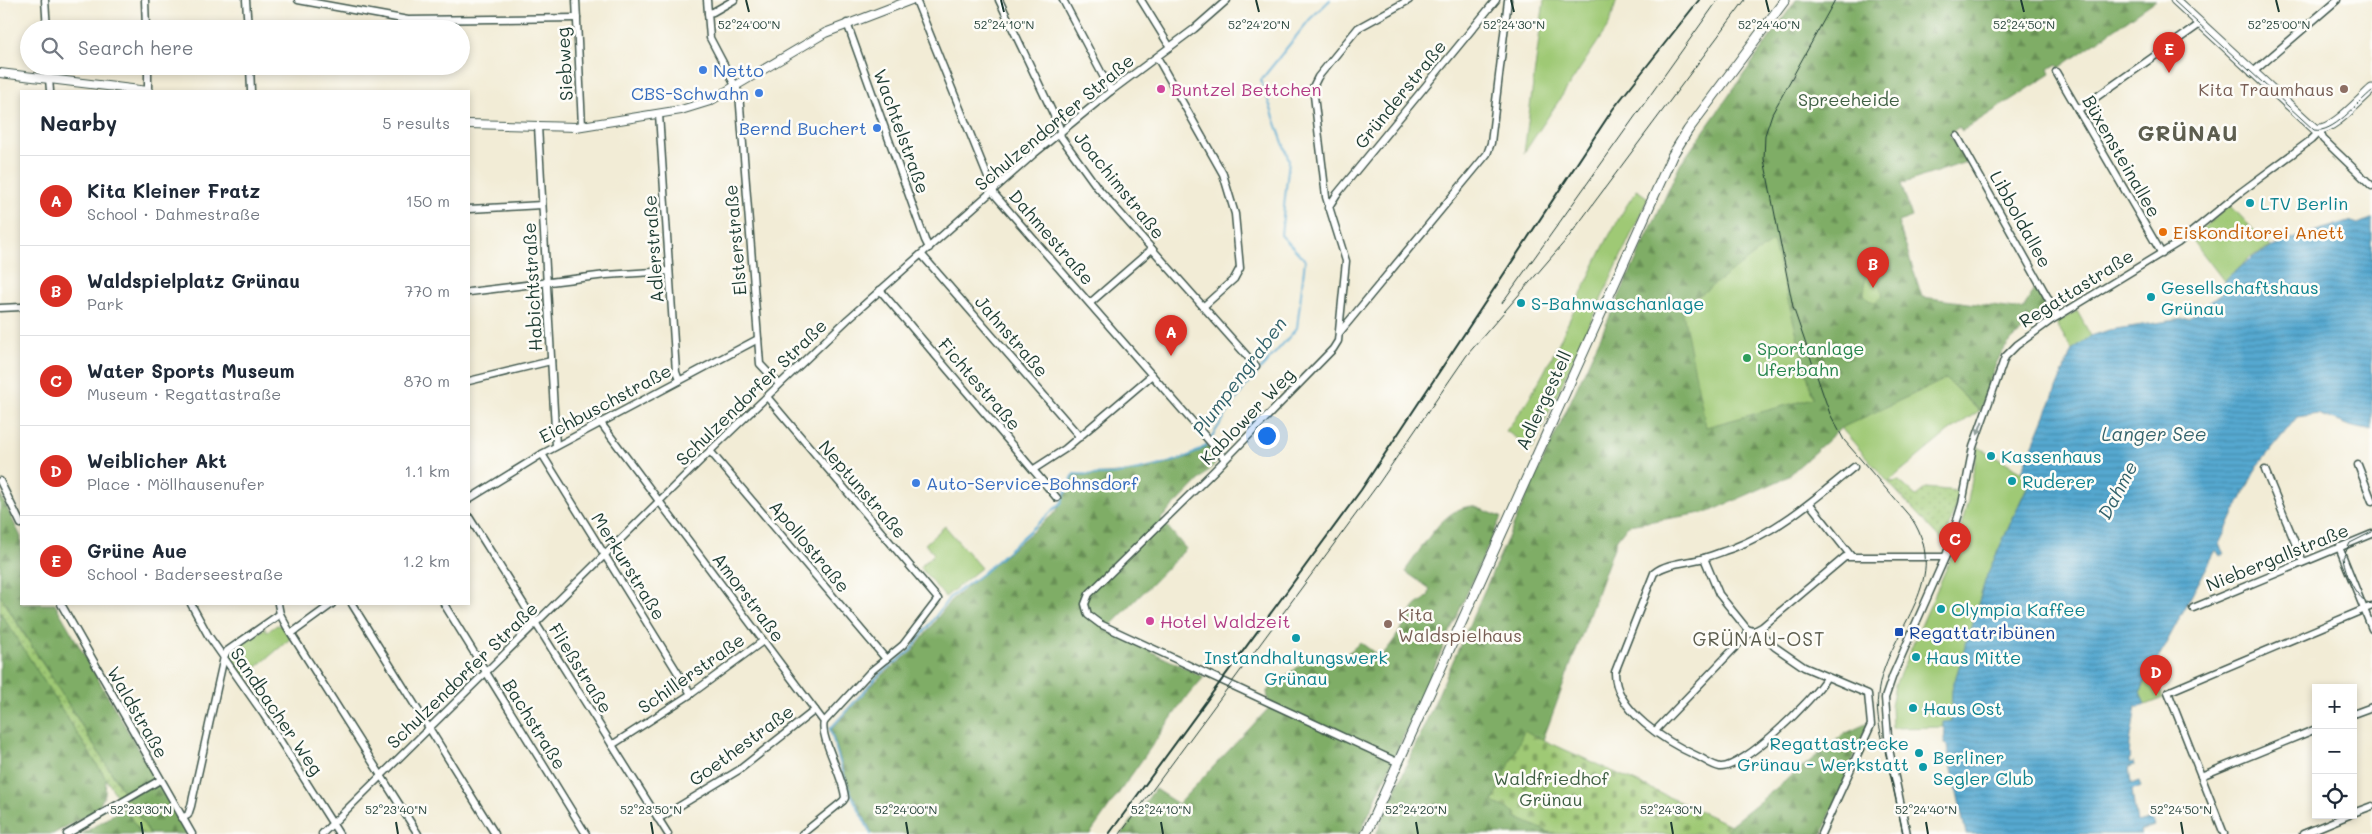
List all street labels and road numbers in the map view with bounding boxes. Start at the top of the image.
street label: Siebweg [550,27,578,101]
street label: Gründerstraße [1349,35,1451,153]
street label: Schulzendorfer Straße [969,48,1139,196]
street label: Wachtelstraße [868,65,936,197]
street label: Büxensteinallee [2077,91,2167,221]
street label: Joachimstraße [1069,126,1171,244]
street label: Libboldallee [1985,166,2057,272]
street label: Elsterstraße [718,184,752,296]
street label: Dahmestraße [1004,184,1100,290]
street label: Adlerstraße [637,194,669,304]
street label: Habichtstraße [517,222,547,352]
street label: Regattastraße [2014,243,2138,333]
street label: Jahnstraße [970,290,1054,382]
street label: Schulzendorfer Straße [670,313,832,471]
street label: Fichtestraße [933,333,1027,435]
street label: Adlergestell [1510,346,1576,454]
street label: Eichbuschstraße [535,358,675,448]
street label: Kablower Weg [1195,362,1299,470]
street label: Neptunstraße [814,435,912,543]
street label: Apollostraße [764,495,856,597]
street label: Merkurstraße [586,508,672,624]
street label: Niebergallstraße [2202,517,2352,597]
street label: Amorstraße [708,547,790,647]
street label: Schulzendorfer Straße [381,596,543,754]
street label: Fließstraße [544,618,618,718]
street label: Schillerstraße [633,627,749,719]
street label: Sandbacher Weg [225,642,329,780]
street label: Waldstraße [102,662,174,762]
street label: Bachstraße [498,674,572,774]
street label: Goethestraße [684,699,798,791]

